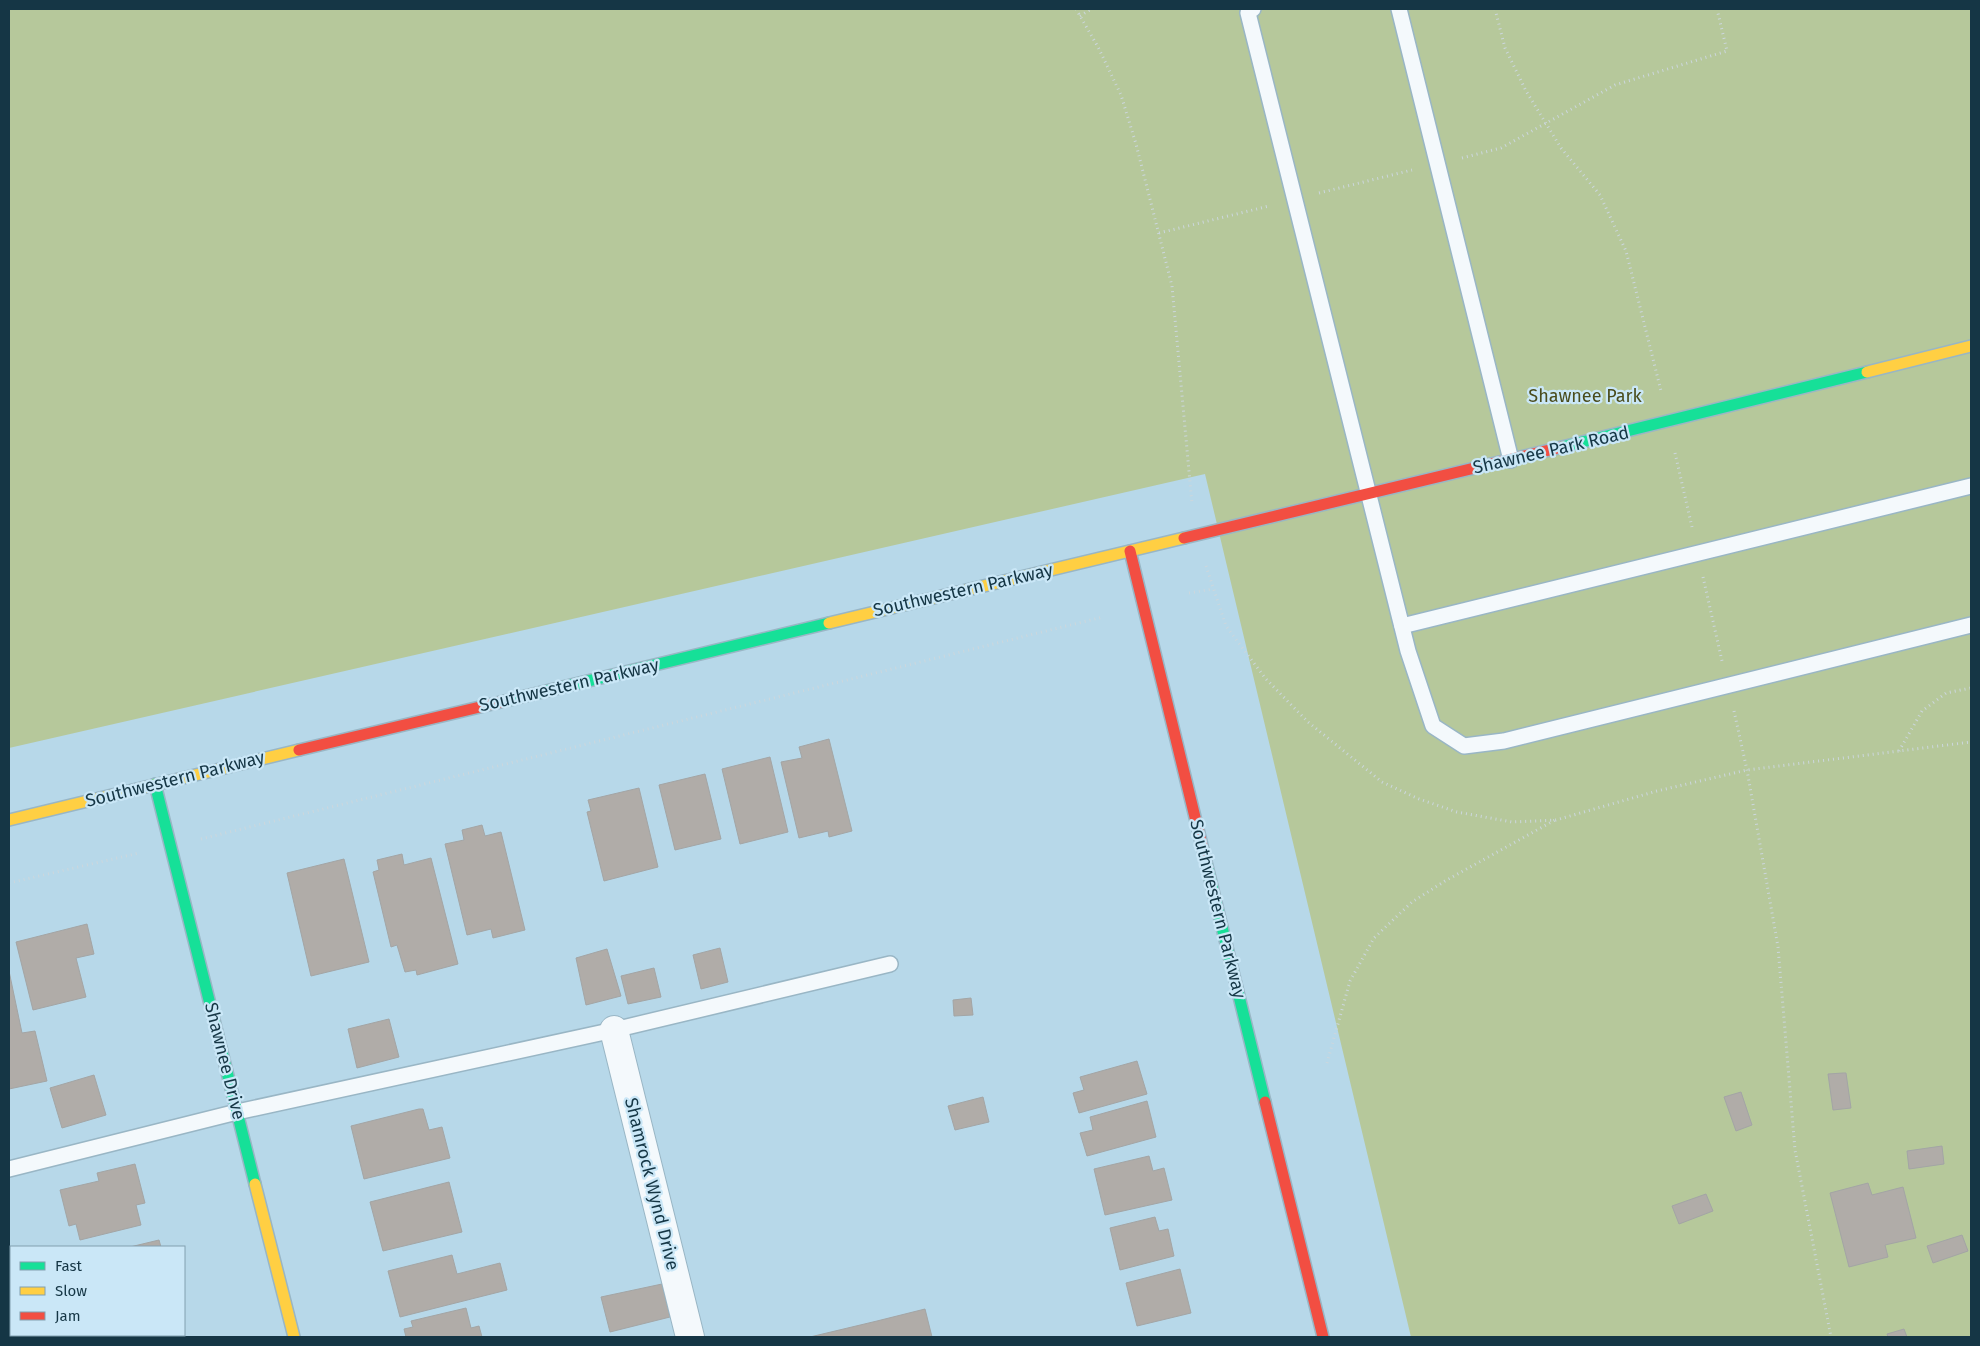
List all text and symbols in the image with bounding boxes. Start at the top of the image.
park label: Shawnee Park [1528,385,1642,407]
street label: Shawnee Park Road [1471,421,1631,479]
street label: Southwestern Parkway [871,559,1055,621]
street label: Southwestern Parkway [477,654,661,716]
street label: Southwestern Parkway [83,746,267,812]
street label: Southwestern Parkway [1185,817,1251,1001]
street label: Shawnee Drive [200,1000,250,1122]
street label: Shamrock Wynd Drive [620,1095,684,1273]
legend [10,1246,185,1336]
text: Fast [55,1257,82,1275]
text: Slow [55,1282,87,1300]
text: Jam [55,1307,81,1325]

